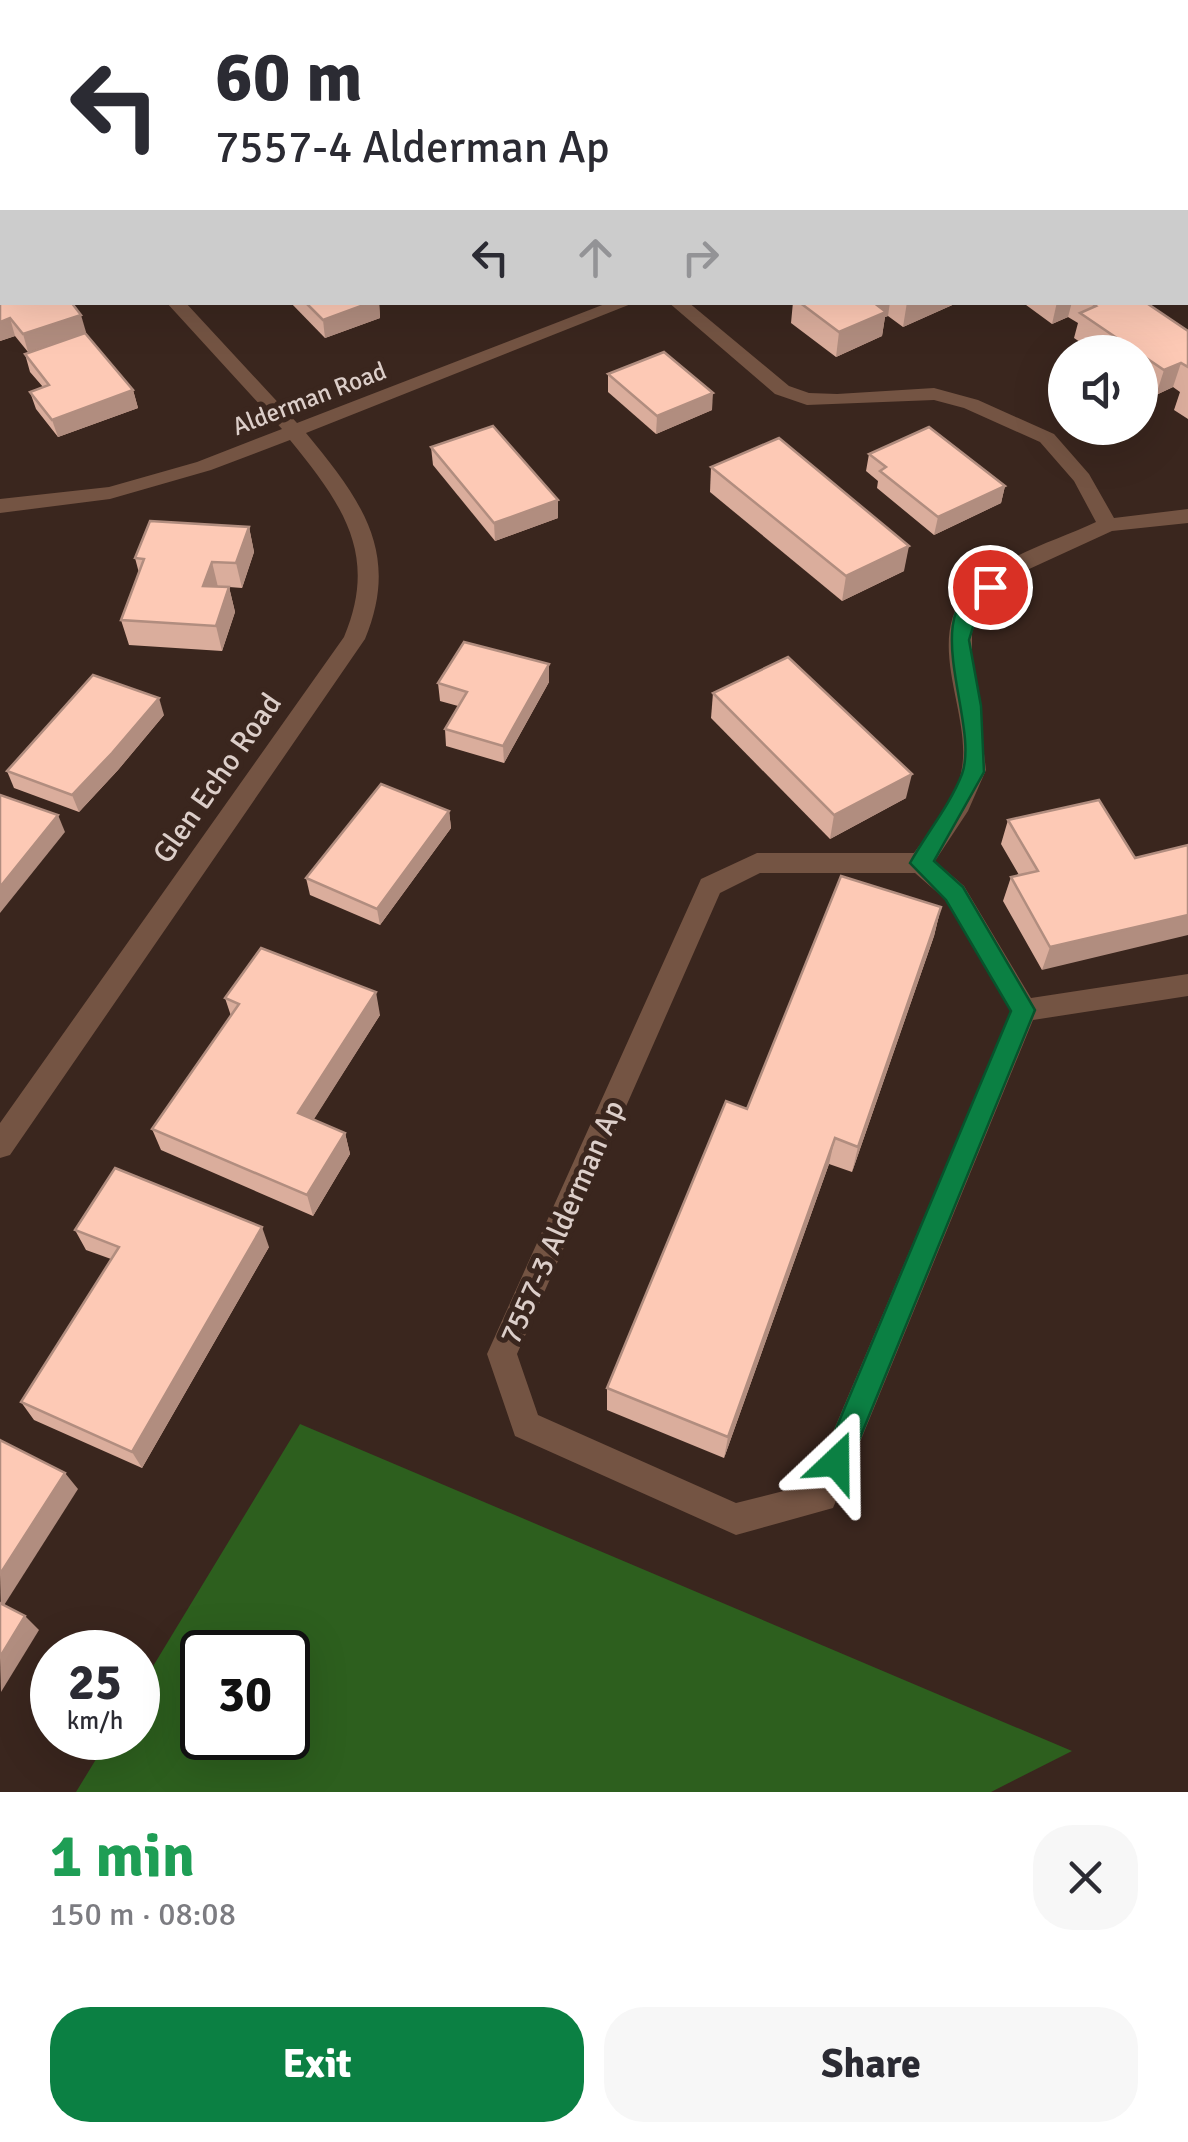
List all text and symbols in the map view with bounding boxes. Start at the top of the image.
text: 60 m [215,34,363,120]
icon: left [50,40,180,170]
text: 7557-4 Alderman Ap [215,120,610,175]
icon: left [463,230,518,285]
icon: ahead [568,230,623,285]
icon: right [673,230,728,285]
map controls [1048,335,1158,445]
button: sound [1048,335,1158,445]
street label: Alderman Road [228,355,391,442]
pin [948,545,1033,630]
icon: arrive [963,560,1018,615]
street label: Glen Echo Road [145,686,290,871]
street label: 7557-3 Alderman Ap [492,1095,633,1350]
position arrow [784,1410,888,1514]
speed limit sign: 30 [180,1630,310,1760]
text: 25 [68,1652,122,1714]
text: km/h [67,1705,123,1736]
text: 1 min [50,1820,195,1894]
button: close [1033,1825,1138,1930]
text: 150 m · 08:08 [50,1895,236,1934]
button: Exit [50,2007,584,2122]
button: Share [604,2007,1138,2122]

